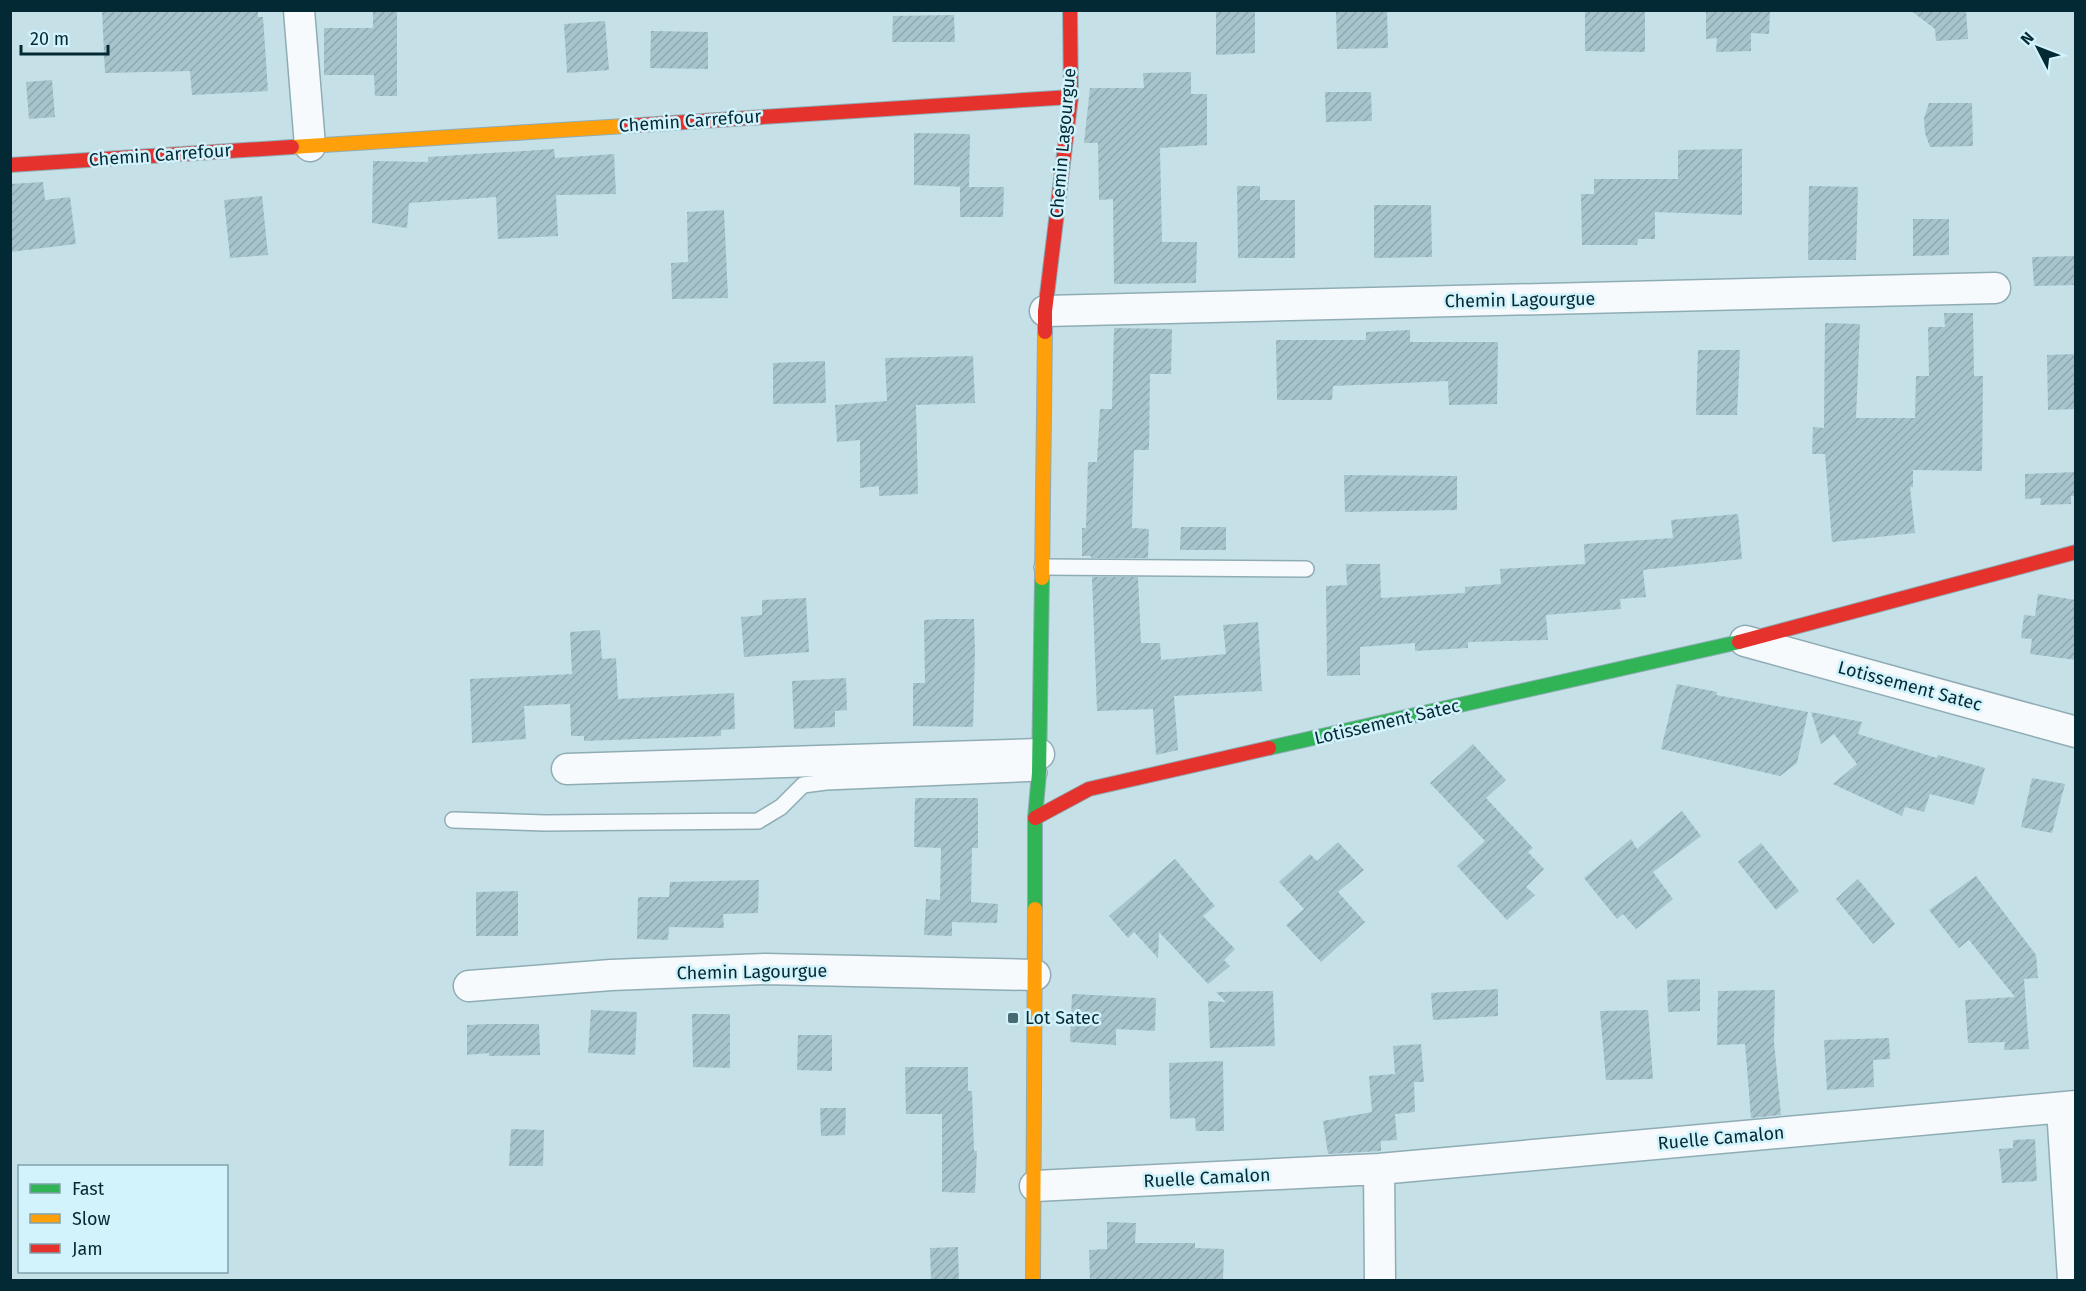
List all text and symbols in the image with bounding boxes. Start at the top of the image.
scale bar [21,18,108,56]
north arrow [2008,18,2068,78]
text: 20 m [30,28,69,50]
text: N [2017,28,2038,49]
street label: Chemin Lagourgue [1045,67,1081,219]
street label: Chemin Carrefour [618,105,762,137]
street label: Chemin Carrefour [88,139,232,171]
street label: Chemin Lagourgue [1444,288,1596,312]
street label: Lotissement Satec [1836,656,1985,716]
street label: Lotissement Satec [1312,695,1462,749]
street label: Chemin Lagourgue [676,960,828,984]
place label: Lot Satec [1025,1007,1100,1029]
marker: Lot Satec [1006,1011,1020,1025]
street label: Ruelle Camalon [1657,1121,1785,1155]
street label: Ruelle Camalon [1143,1164,1271,1192]
legend [18,1165,228,1273]
text: Fast [72,1178,105,1200]
text: Slow [72,1208,111,1230]
text: Jam [72,1238,103,1260]

